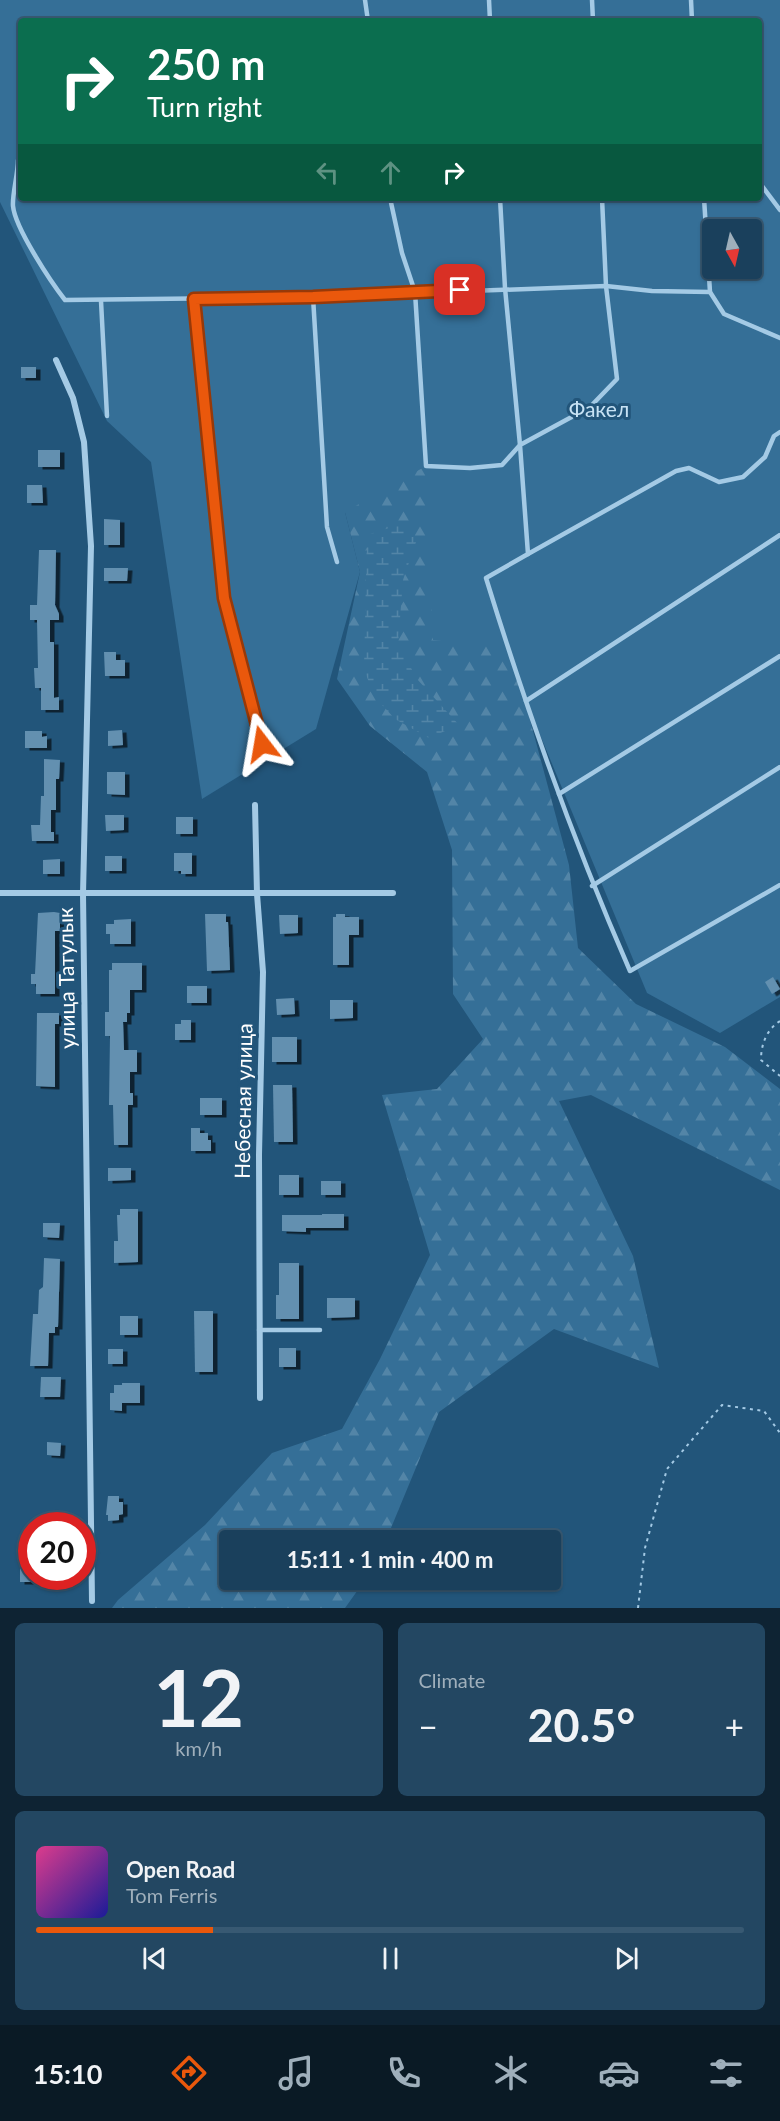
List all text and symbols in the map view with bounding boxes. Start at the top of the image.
text: 250 m [147,39,265,89]
icon: right [48,42,126,120]
text: Turn right [147,90,262,123]
icon: left [311,156,344,189]
icon: ahead [374,156,407,189]
icon: right [437,156,470,189]
north arrow [702,219,762,279]
map controls [702,219,762,279]
pin [434,264,485,315]
icon: arrive [443,273,476,306]
park label: Факел [569,396,629,421]
position arrow [230,712,294,776]
street label: улица Татулык [52,907,79,1049]
street label: Небесная улица [229,1023,256,1179]
speed limit sign: 20 [18,1512,96,1590]
text: 15:11 · 1 min · 400 m [287,1546,493,1573]
text: 12 [154,1650,244,1744]
text: Climate [419,1668,485,1692]
text: 20.5° [527,1698,635,1752]
text: − [419,1706,438,1746]
text: + [725,1706,744,1746]
text: km/h [175,1736,222,1760]
text: Open Road [126,1856,235,1883]
text: Tom Ferris [126,1883,217,1907]
icon: previous [138,1942,171,1975]
icon: pause [374,1942,407,1975]
icon: next [610,1942,643,1975]
icon: directions [168,2052,210,2094]
icon: music [275,2052,317,2094]
icon: phone [383,2052,425,2094]
icon: climate [490,2052,532,2094]
icon: car [598,2052,640,2094]
icon: filters [705,2052,747,2094]
text: 15:10 [33,2057,102,2090]

